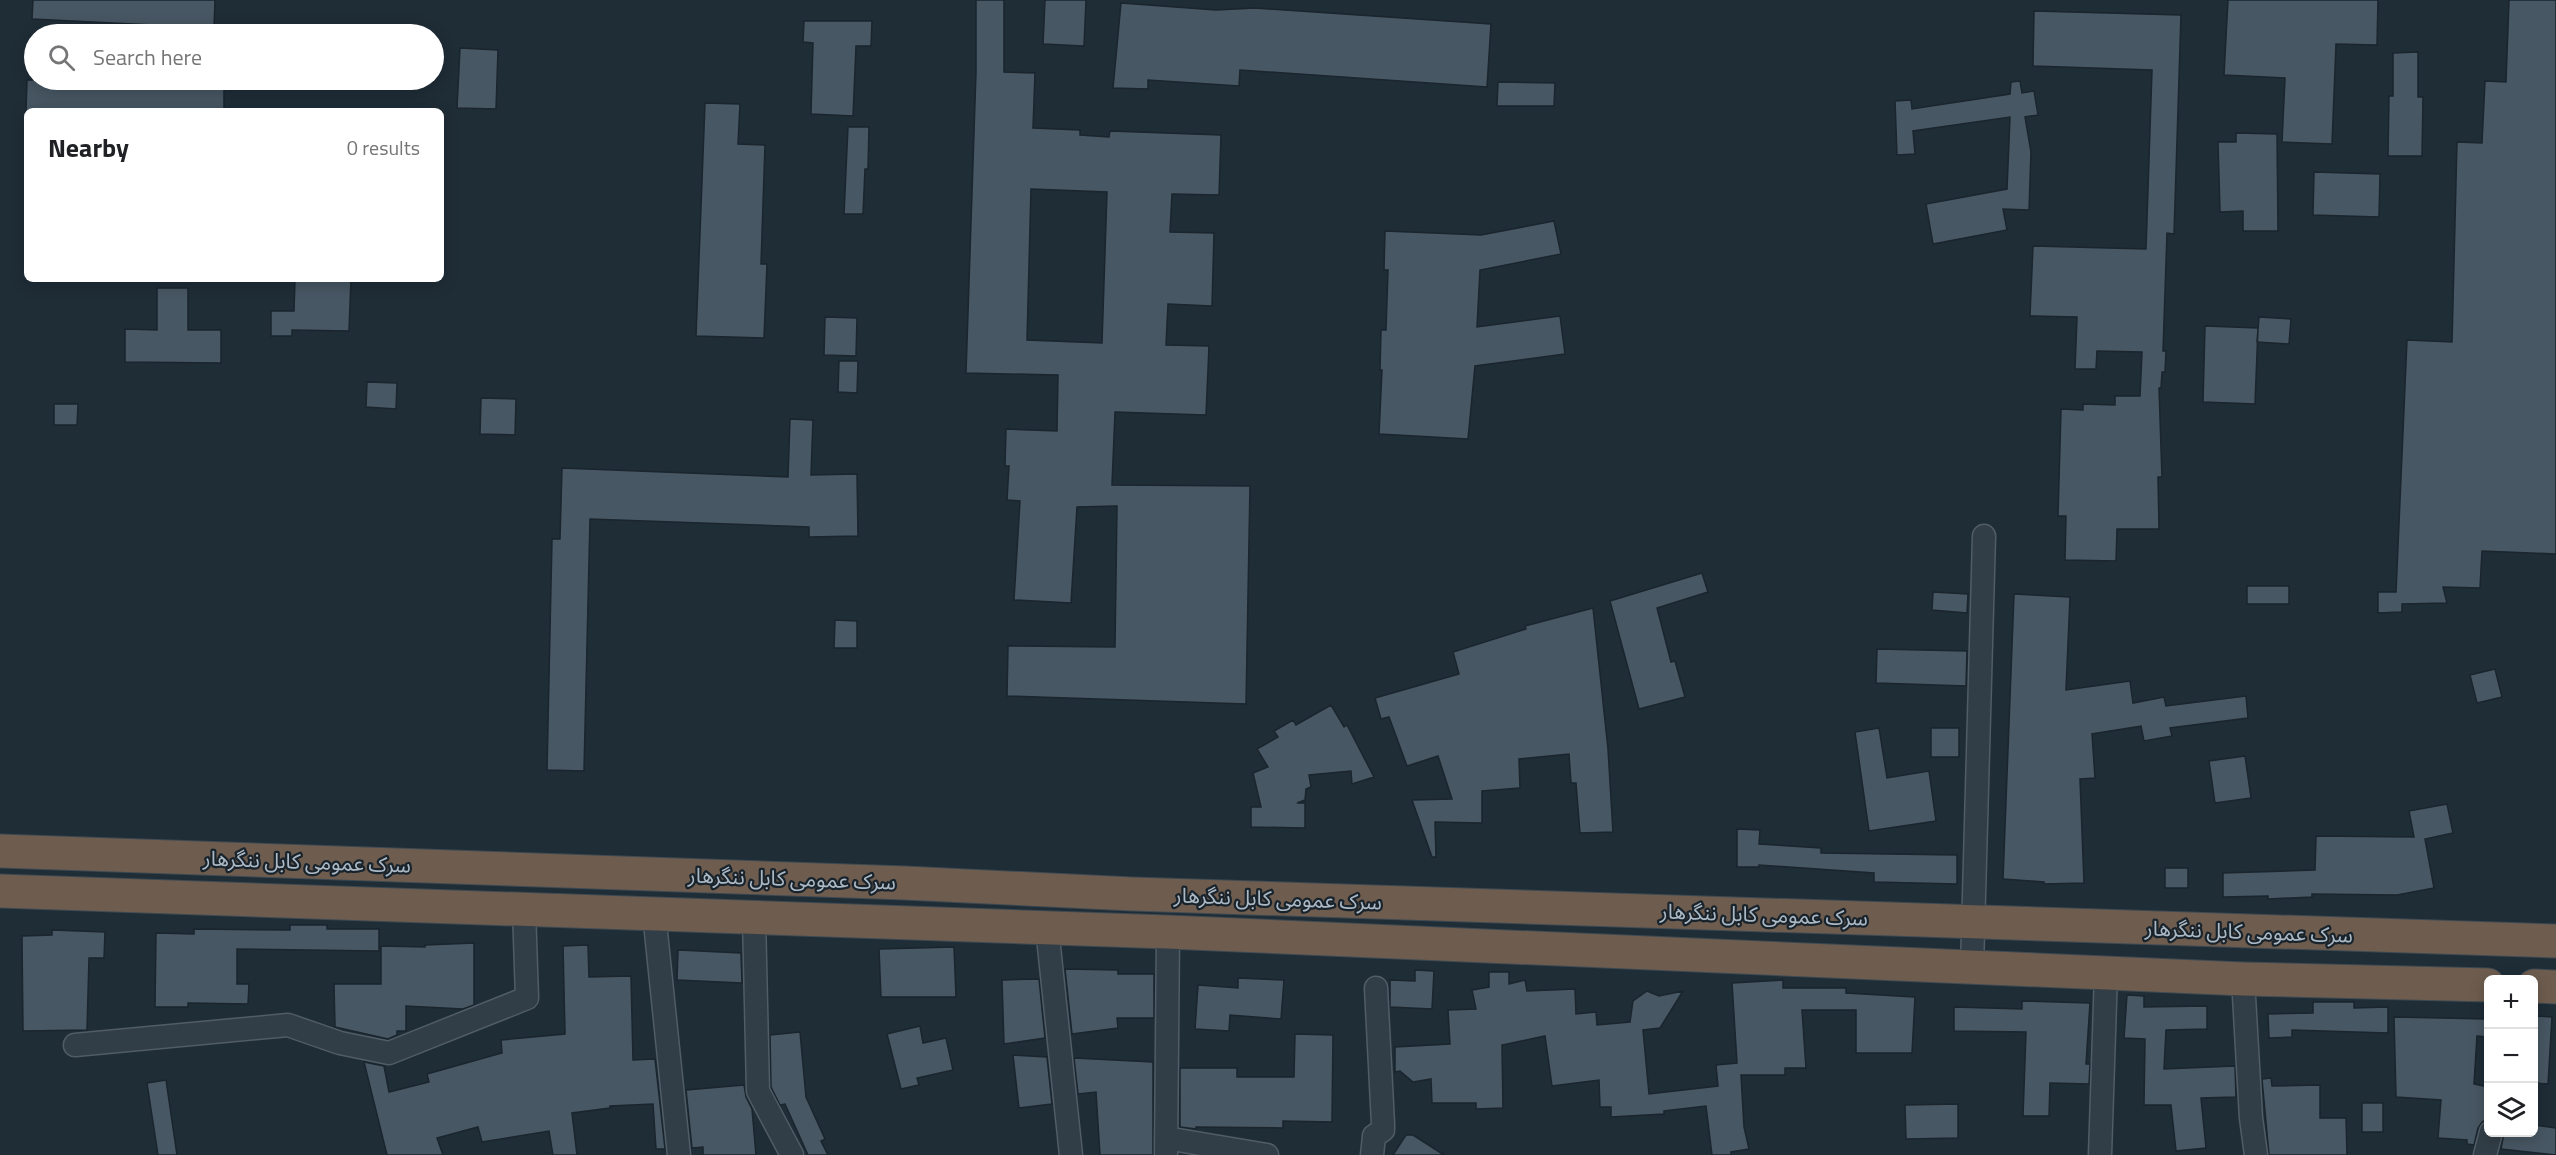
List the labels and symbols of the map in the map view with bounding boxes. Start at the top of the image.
street label: سرک عمومی کابل ننگرهار [202,841,411,881]
street label: سرک عمومی کابل ننگرهار [687,858,896,898]
street label: سرک عمومی کابل ننگرهار [1173,878,1382,918]
street label: سرک عمومی کابل ننگرهار [1659,894,1868,934]
street label: سرک عمومی کابل ننگرهار [2144,911,2353,951]

